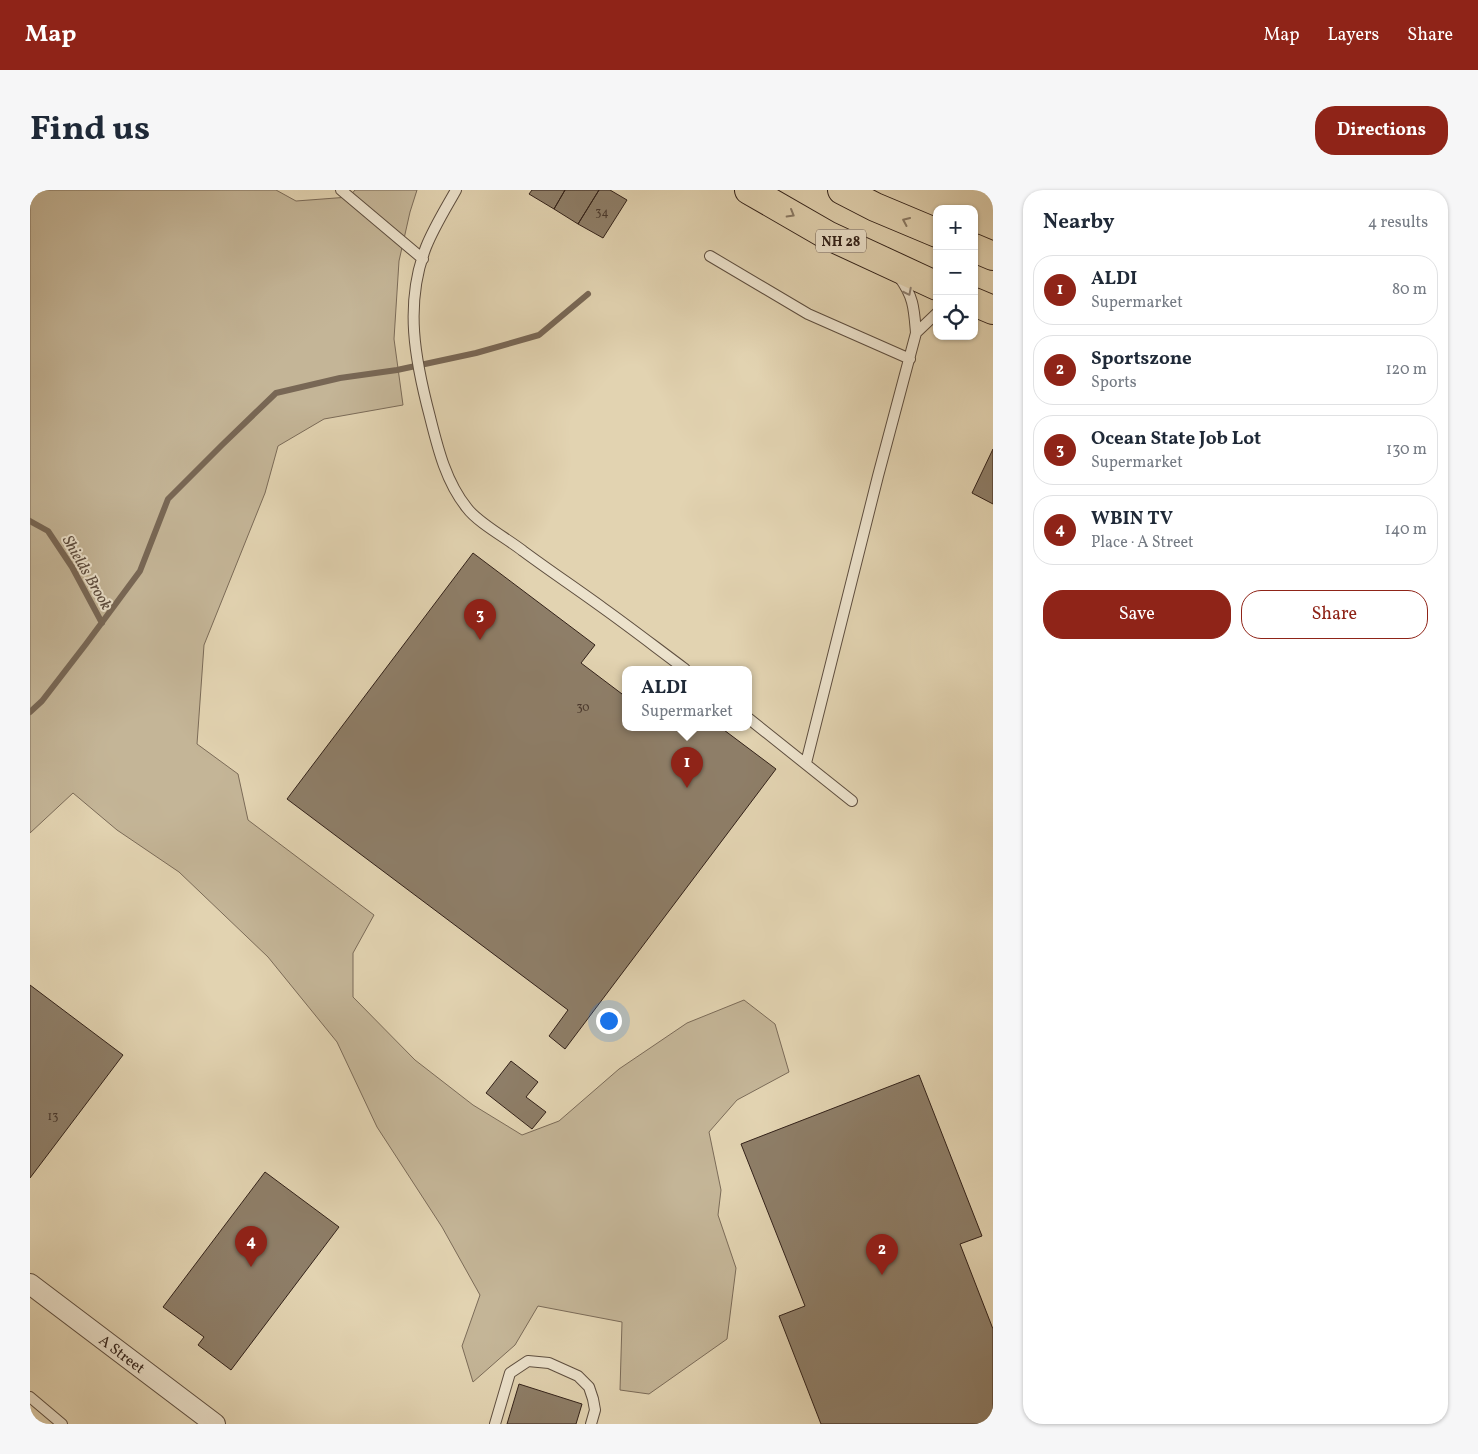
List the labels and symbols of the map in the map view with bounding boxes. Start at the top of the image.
house number: 34 [595,205,609,221]
one-way arrow [786,208,795,218]
one-way arrow [902,216,911,227]
road number: NH 28 [816,230,866,252]
one-way arrow [902,287,912,296]
water label: Shields Brook [56,532,117,615]
pin: 3 [464,599,496,640]
house number: 30 [576,700,590,716]
pin: 1 [671,747,703,788]
your location [596,1008,622,1034]
house number: 13 [48,1109,58,1125]
pin: 4 [235,1226,267,1267]
pin: 2 [866,1234,898,1275]
street label: A Street [94,1331,149,1379]

